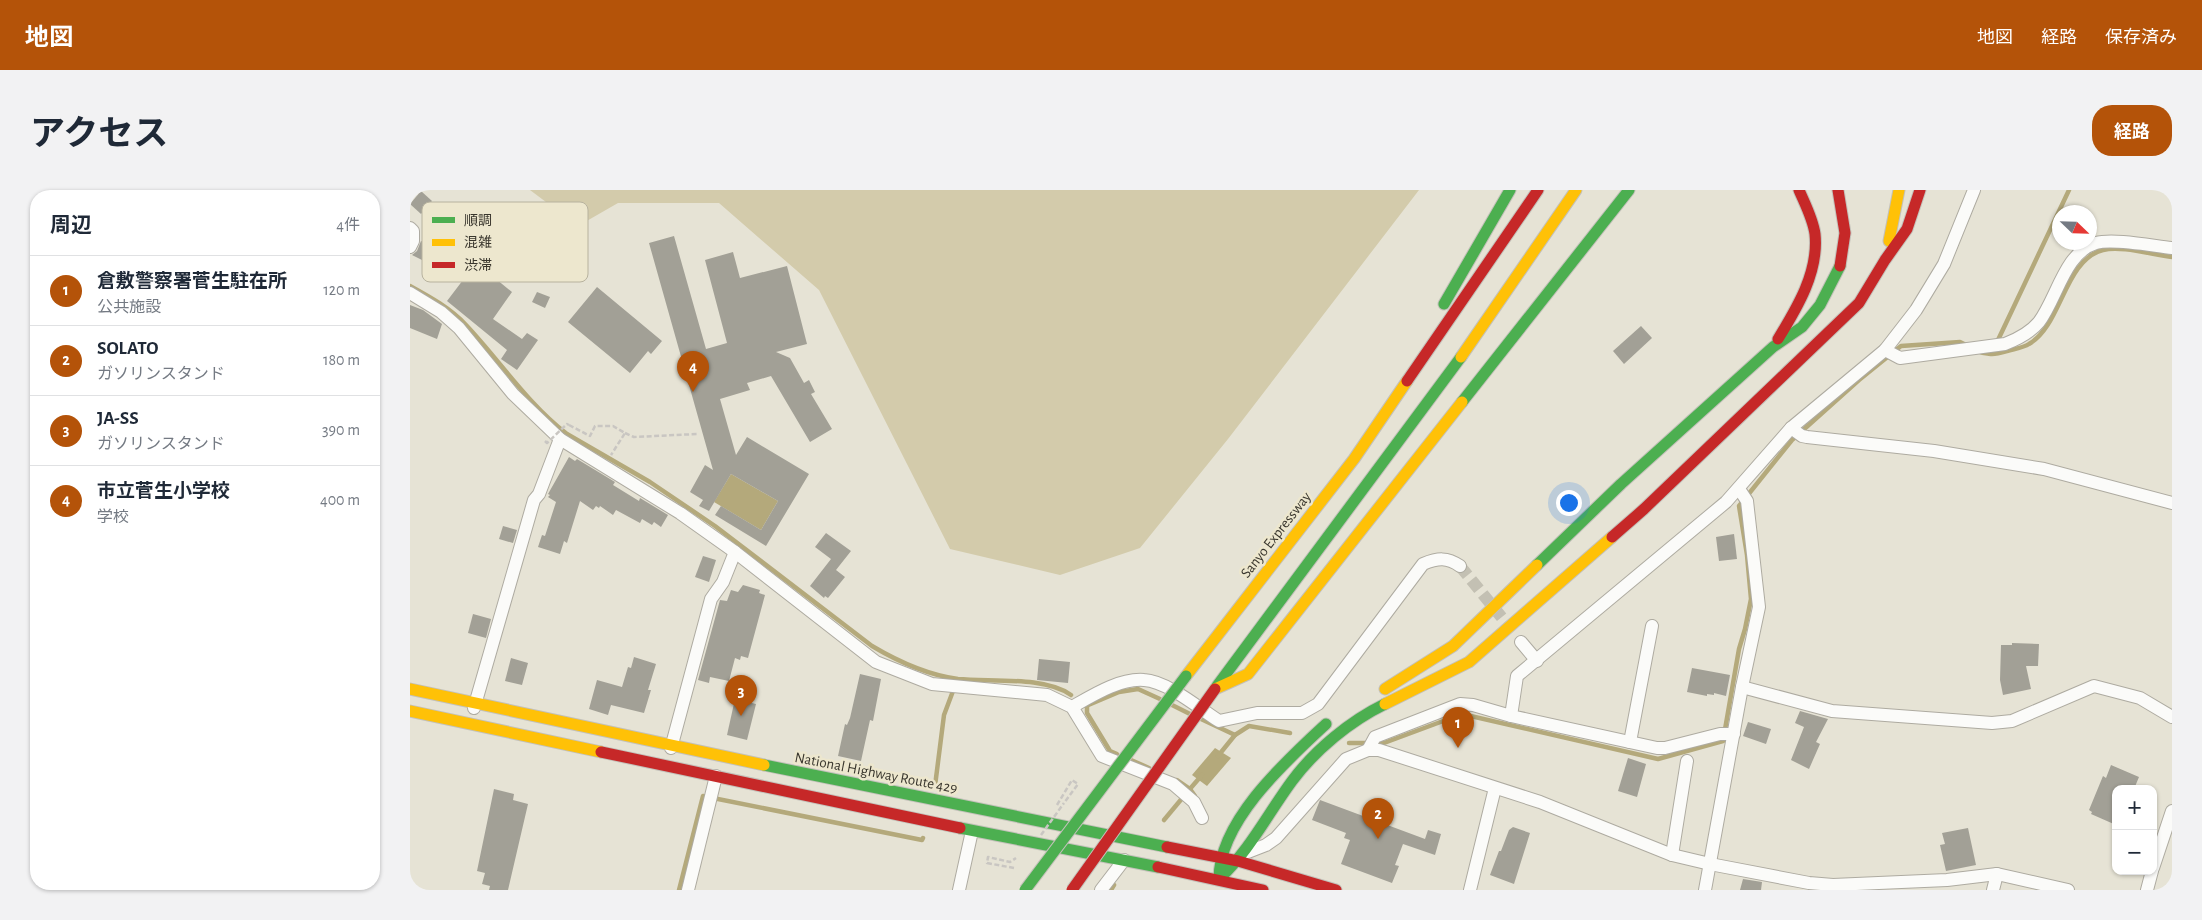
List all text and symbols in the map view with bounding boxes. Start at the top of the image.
text: 地図 [25,26,73,50]
text: 地図 [1977,29,2013,47]
text: 経路 [2041,29,2077,47]
text: 保存済み [2105,29,2177,47]
button: 経路 [2092,105,2172,156]
text: アクセス [30,117,168,152]
legend [422,202,588,282]
north arrow [2052,205,2097,250]
text: 順調 [464,214,492,228]
text: 周辺 [50,215,92,236]
text: 4件 [336,217,360,233]
text: 混雑 [464,234,492,250]
text: 渋滞 [464,258,492,273]
text: 倉敷警察署菅生駐在所 [97,272,287,291]
text: 1 [63,282,69,298]
text: 120 m [323,282,360,298]
text: 公共施設 [97,299,161,315]
text: SOLATO [97,339,159,358]
pin: 4 [677,351,709,392]
text: 2 [62,352,70,368]
text: 180 m [323,352,360,368]
text: ガソリンスタンド [97,366,225,382]
text: JA-SS [97,409,139,428]
text: 3 [63,422,69,438]
text: 390 m [322,422,360,438]
text: ガソリンスタンド [97,436,225,452]
text: 市立菅生小学校 [97,482,230,501]
street label: Sanyo Expressway [1238,489,1314,581]
your location [1556,490,1582,516]
text: 4 [62,492,70,508]
text: 400 m [320,492,360,508]
text: 学校 [97,509,129,525]
pin: 3 [725,675,757,716]
pin: 1 [1442,707,1474,748]
street label: National Highway Route 429 [793,750,959,796]
map controls [2112,785,2157,875]
button: + [2112,785,2157,830]
pin: 2 [1362,798,1394,839]
button: − [2112,830,2157,875]

